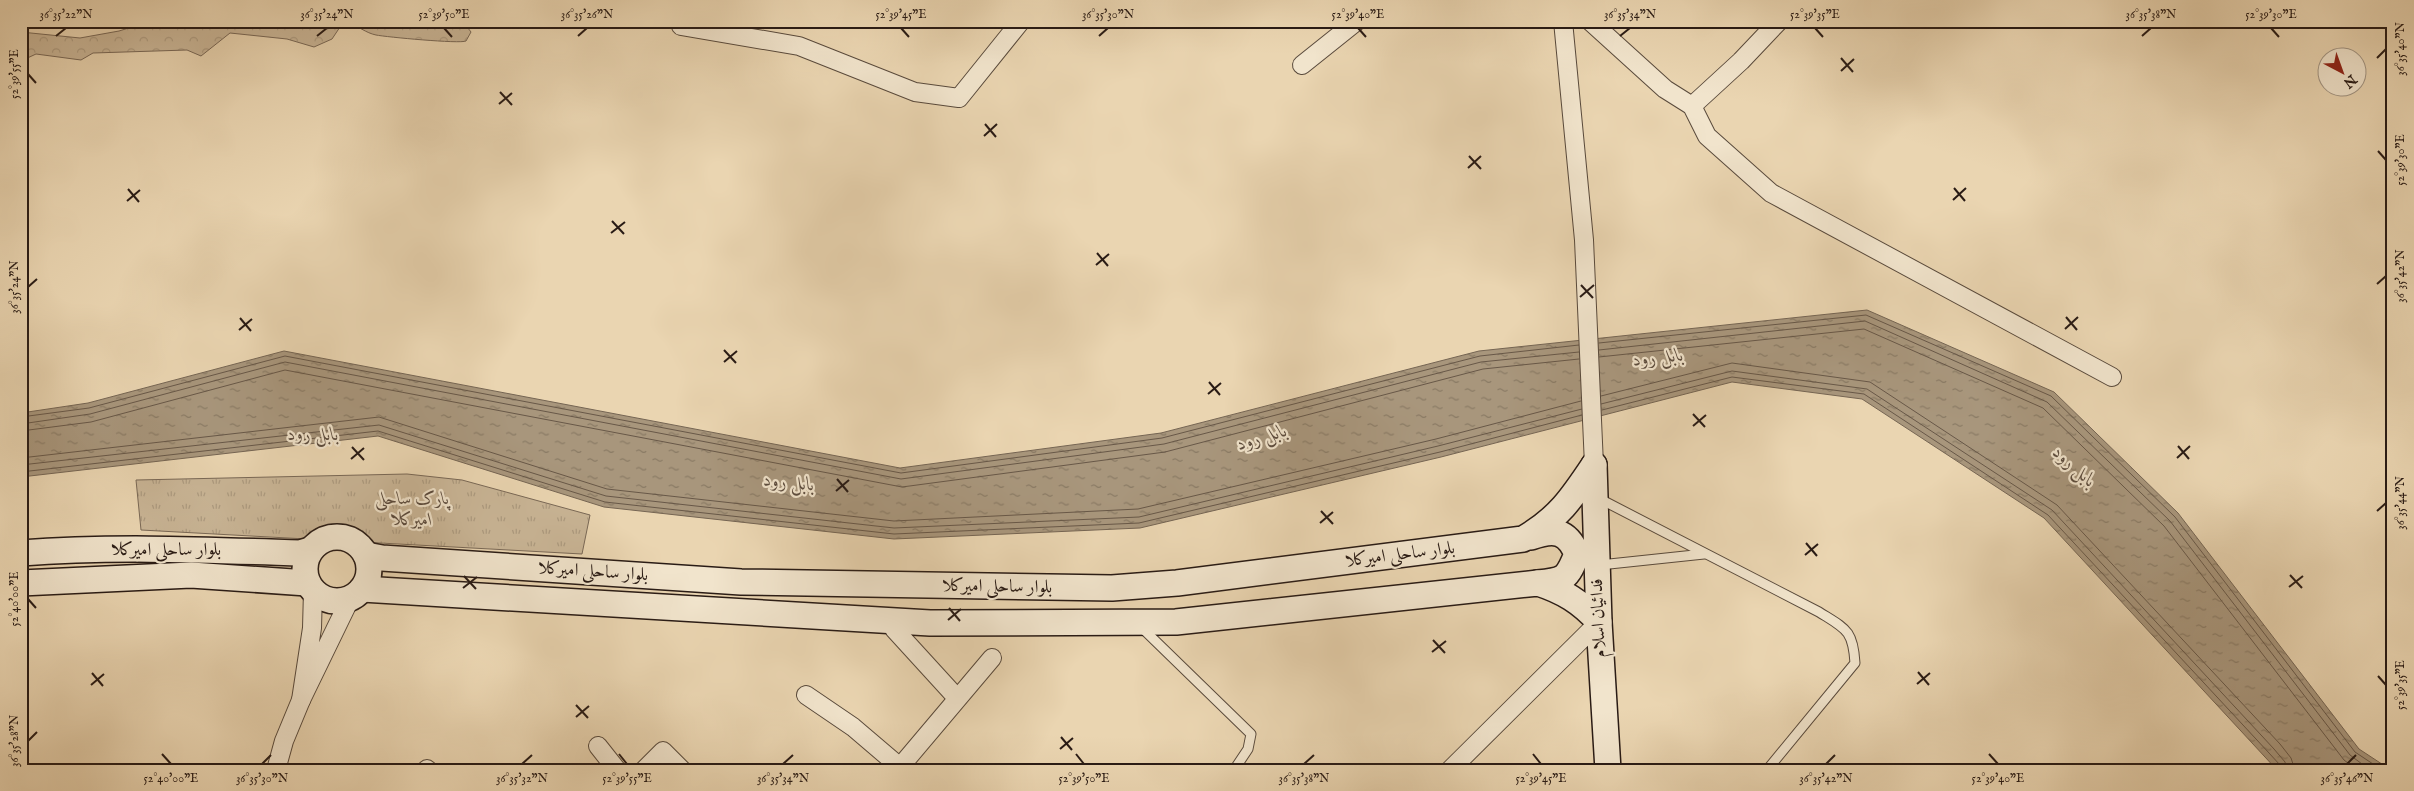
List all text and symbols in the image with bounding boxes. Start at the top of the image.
text: 36°35'22"N [39,7,93,22]
text: 36°35'24"N [300,7,354,22]
text: 52°39'50"E [418,7,470,22]
text: 36°35'26"N [561,7,614,22]
text: 52°39'45"E [875,7,927,22]
text: 36°35'30"N [1082,7,1135,22]
text: 52°39'40"E [1332,7,1384,22]
text: 36°35'34"N [1604,7,1657,22]
text: 52°39'35"E [1790,7,1840,22]
text: 36°35'38"N [2125,7,2177,22]
text: 52°39'30"E [2245,7,2297,22]
text: 36°35'40"N [2393,22,2408,76]
north arrow [2316,48,2366,98]
text: 52°39'55"E [7,49,22,99]
text: N [2339,70,2361,92]
text: 52°39'30"E [2393,134,2408,186]
text: 36°35'42"N [2393,249,2408,303]
text: 36°35'24"N [7,260,22,314]
water label: بابل رود [1631,343,1685,373]
water label: بابل رود [1234,419,1291,457]
water label: بابل رود [287,423,339,447]
water label: بابل رود [2047,441,2101,493]
water label: بابل رود [762,468,816,498]
text: 36°35'44"N [2393,476,2408,530]
park label: پارک ساحلی امیرکلا [375,488,451,532]
street label: بلوار ساحلی امیرکلا [1344,537,1456,573]
street label: بلوار ساحلی امیرکلا [111,539,221,562]
street label: بلوار ساحلی امیرکلا [537,557,649,587]
text: 52°40'00"E [7,572,22,626]
street label: بلوار ساحلی امیرکلا [942,575,1052,599]
street label: فدائیان اسلام [1586,578,1615,658]
text: 52°39'35"E [2393,660,2408,710]
text: 36°35'28"N [7,714,22,767]
text: 52°40'00"E [144,771,198,786]
text: 36°35'30"N [236,771,289,786]
text: 36°35'32"N [496,771,549,786]
text: 52°39'55"E [602,771,652,786]
text: 36°35'34"N [757,771,810,786]
text: 52°39'50"E [1058,771,1110,786]
text: 36°35'38"N [1278,771,1330,786]
text: 52°39'45"E [1515,771,1567,786]
text: 36°35'42"N [1799,771,1853,786]
text: 52°39'40"E [1972,771,2024,786]
text: 36°35'46"N [2321,771,2374,786]

